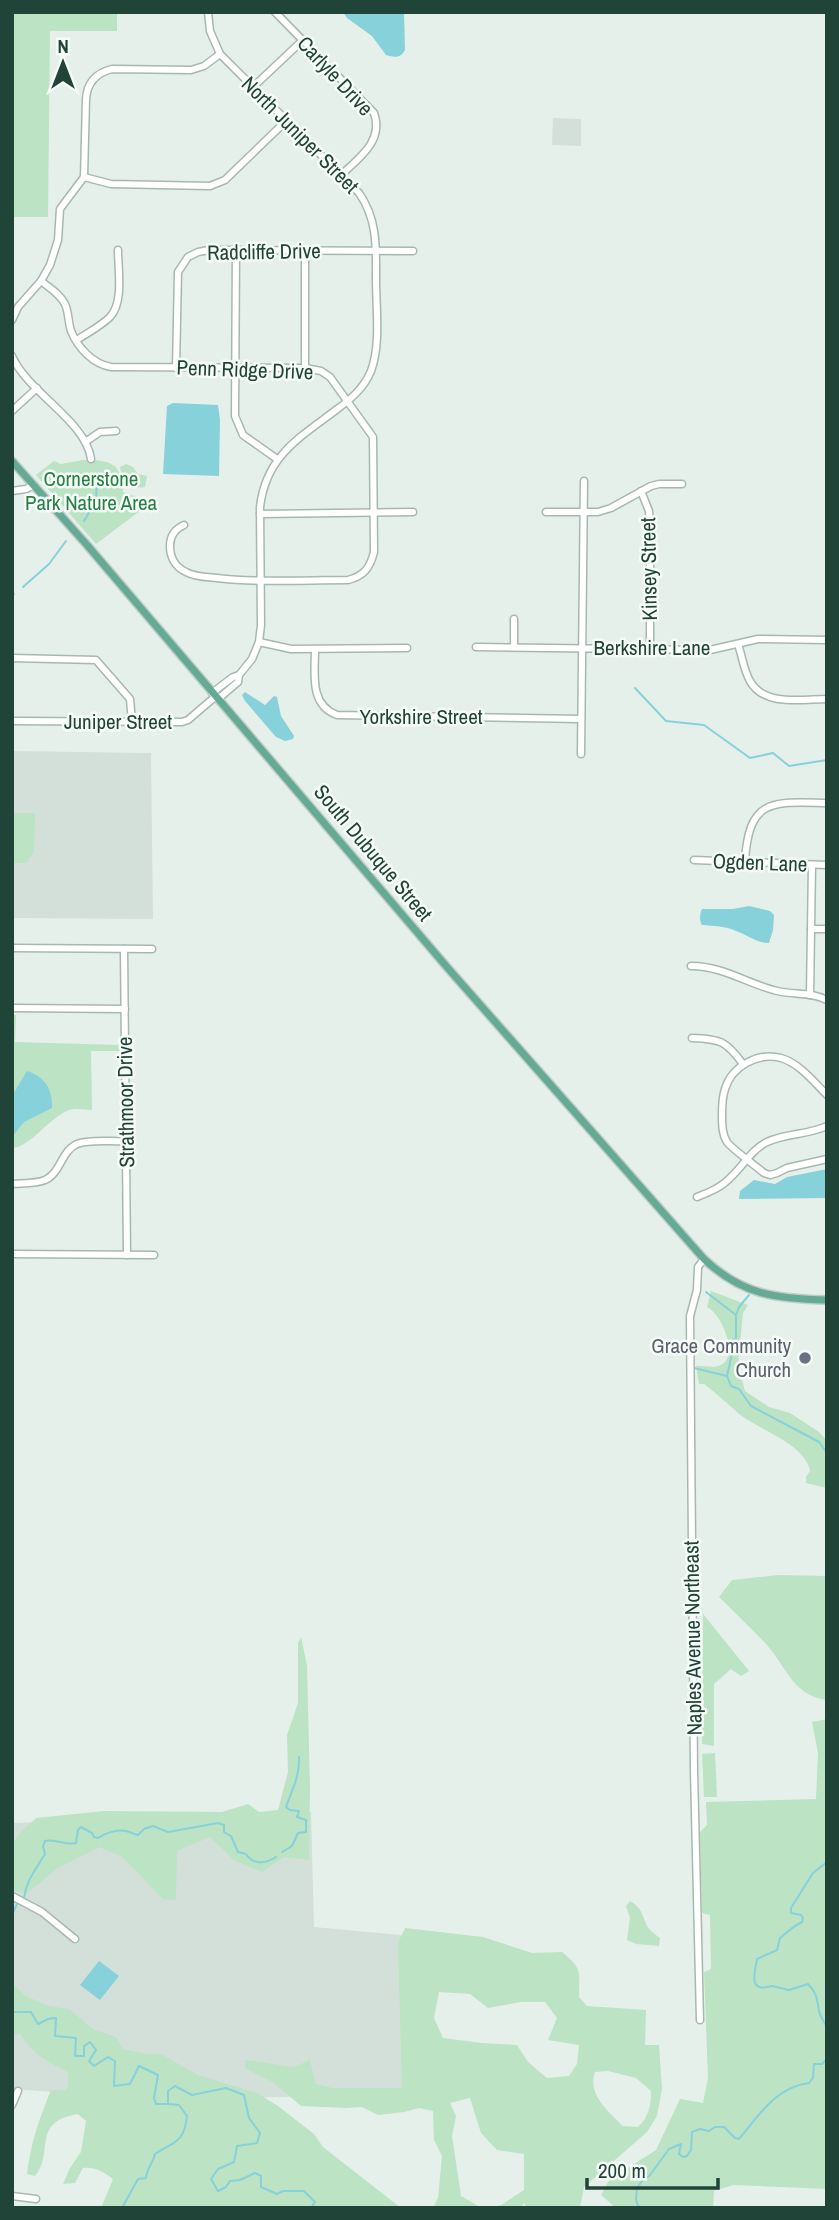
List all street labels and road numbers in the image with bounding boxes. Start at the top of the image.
street label: Carlyle Drive [291,29,380,122]
street label: North Juniper Street [235,70,366,200]
street label: Radcliffe Drive [207,236,321,267]
street label: Penn Ridge Drive [176,353,314,386]
street label: Kinsey Street [633,517,664,621]
street label: Berkshire Lane [594,633,710,662]
street label: Yorkshire Street [359,702,483,731]
street label: Juniper Street [64,707,172,736]
street label: South Dubuque Street [308,778,439,927]
street label: Ogden Lane [712,846,808,879]
street label: Strathmoor Drive [110,1036,141,1168]
street label: Naples Avenue Northeast [676,1540,709,1736]

